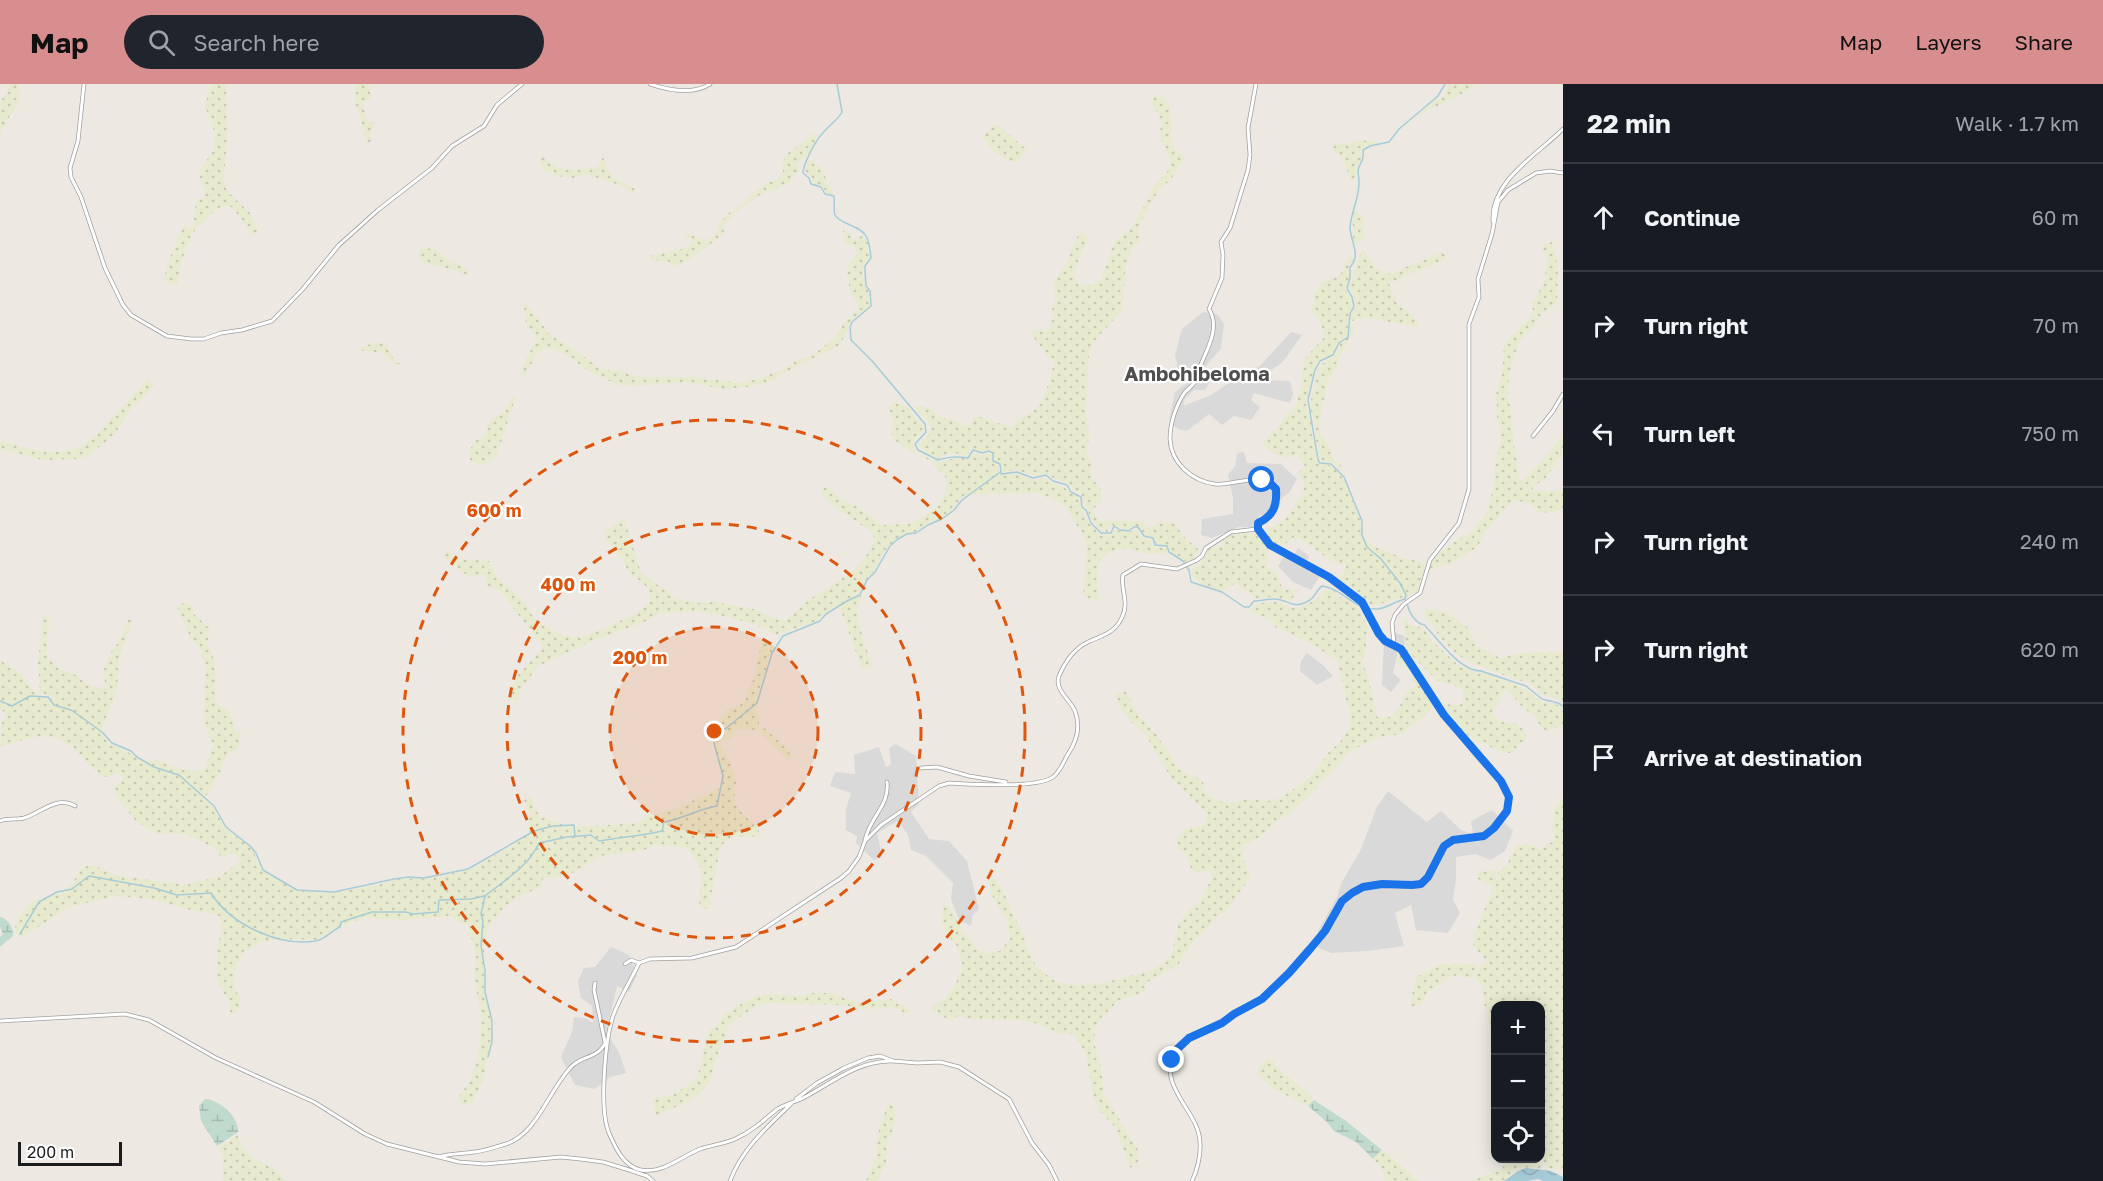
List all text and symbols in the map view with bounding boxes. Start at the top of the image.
search box [124,15,544,69]
text: Map [30,26,88,59]
icon: search [145,26,178,59]
text: Search here [193,29,319,56]
text: Map [1839,29,1882,55]
text: Layers [1915,29,1982,55]
text: Share [2015,29,2073,55]
text: 22 min [1587,108,1671,139]
text: Walk · 1.7 km [1955,111,2079,135]
icon: ahead [1587,201,1620,234]
text: Continue [1644,204,1740,231]
text: 60 m [2032,205,2079,229]
icon: right [1587,309,1620,342]
text: Turn right [1644,312,1748,339]
text: 70 m [2033,313,2079,337]
district label: Ambohibeloma [1124,361,1270,385]
icon: left [1587,417,1620,450]
text: Turn left [1644,420,1735,447]
text: 750 m [2022,421,2079,445]
route start [1248,466,1274,492]
text: 600 m [466,499,522,521]
icon: right [1587,525,1620,558]
text: Turn right [1644,528,1748,555]
text: 240 m [2020,529,2079,553]
text: 400 m [541,573,595,595]
icon: right [1587,633,1620,666]
text: Turn right [1644,636,1748,663]
text: 620 m [2020,637,2079,661]
text: 200 m [613,646,667,668]
centre of rings [704,721,724,741]
icon: arrive [1587,741,1620,774]
text: Arrive at destination [1644,744,1862,771]
map controls [1491,1001,1545,1163]
button: + [1491,1001,1545,1055]
route end [1158,1046,1184,1072]
button: − [1491,1055,1545,1109]
button: locate [1491,1109,1545,1163]
scale bar [18,1139,122,1166]
text: 200 m [27,1142,74,1162]

